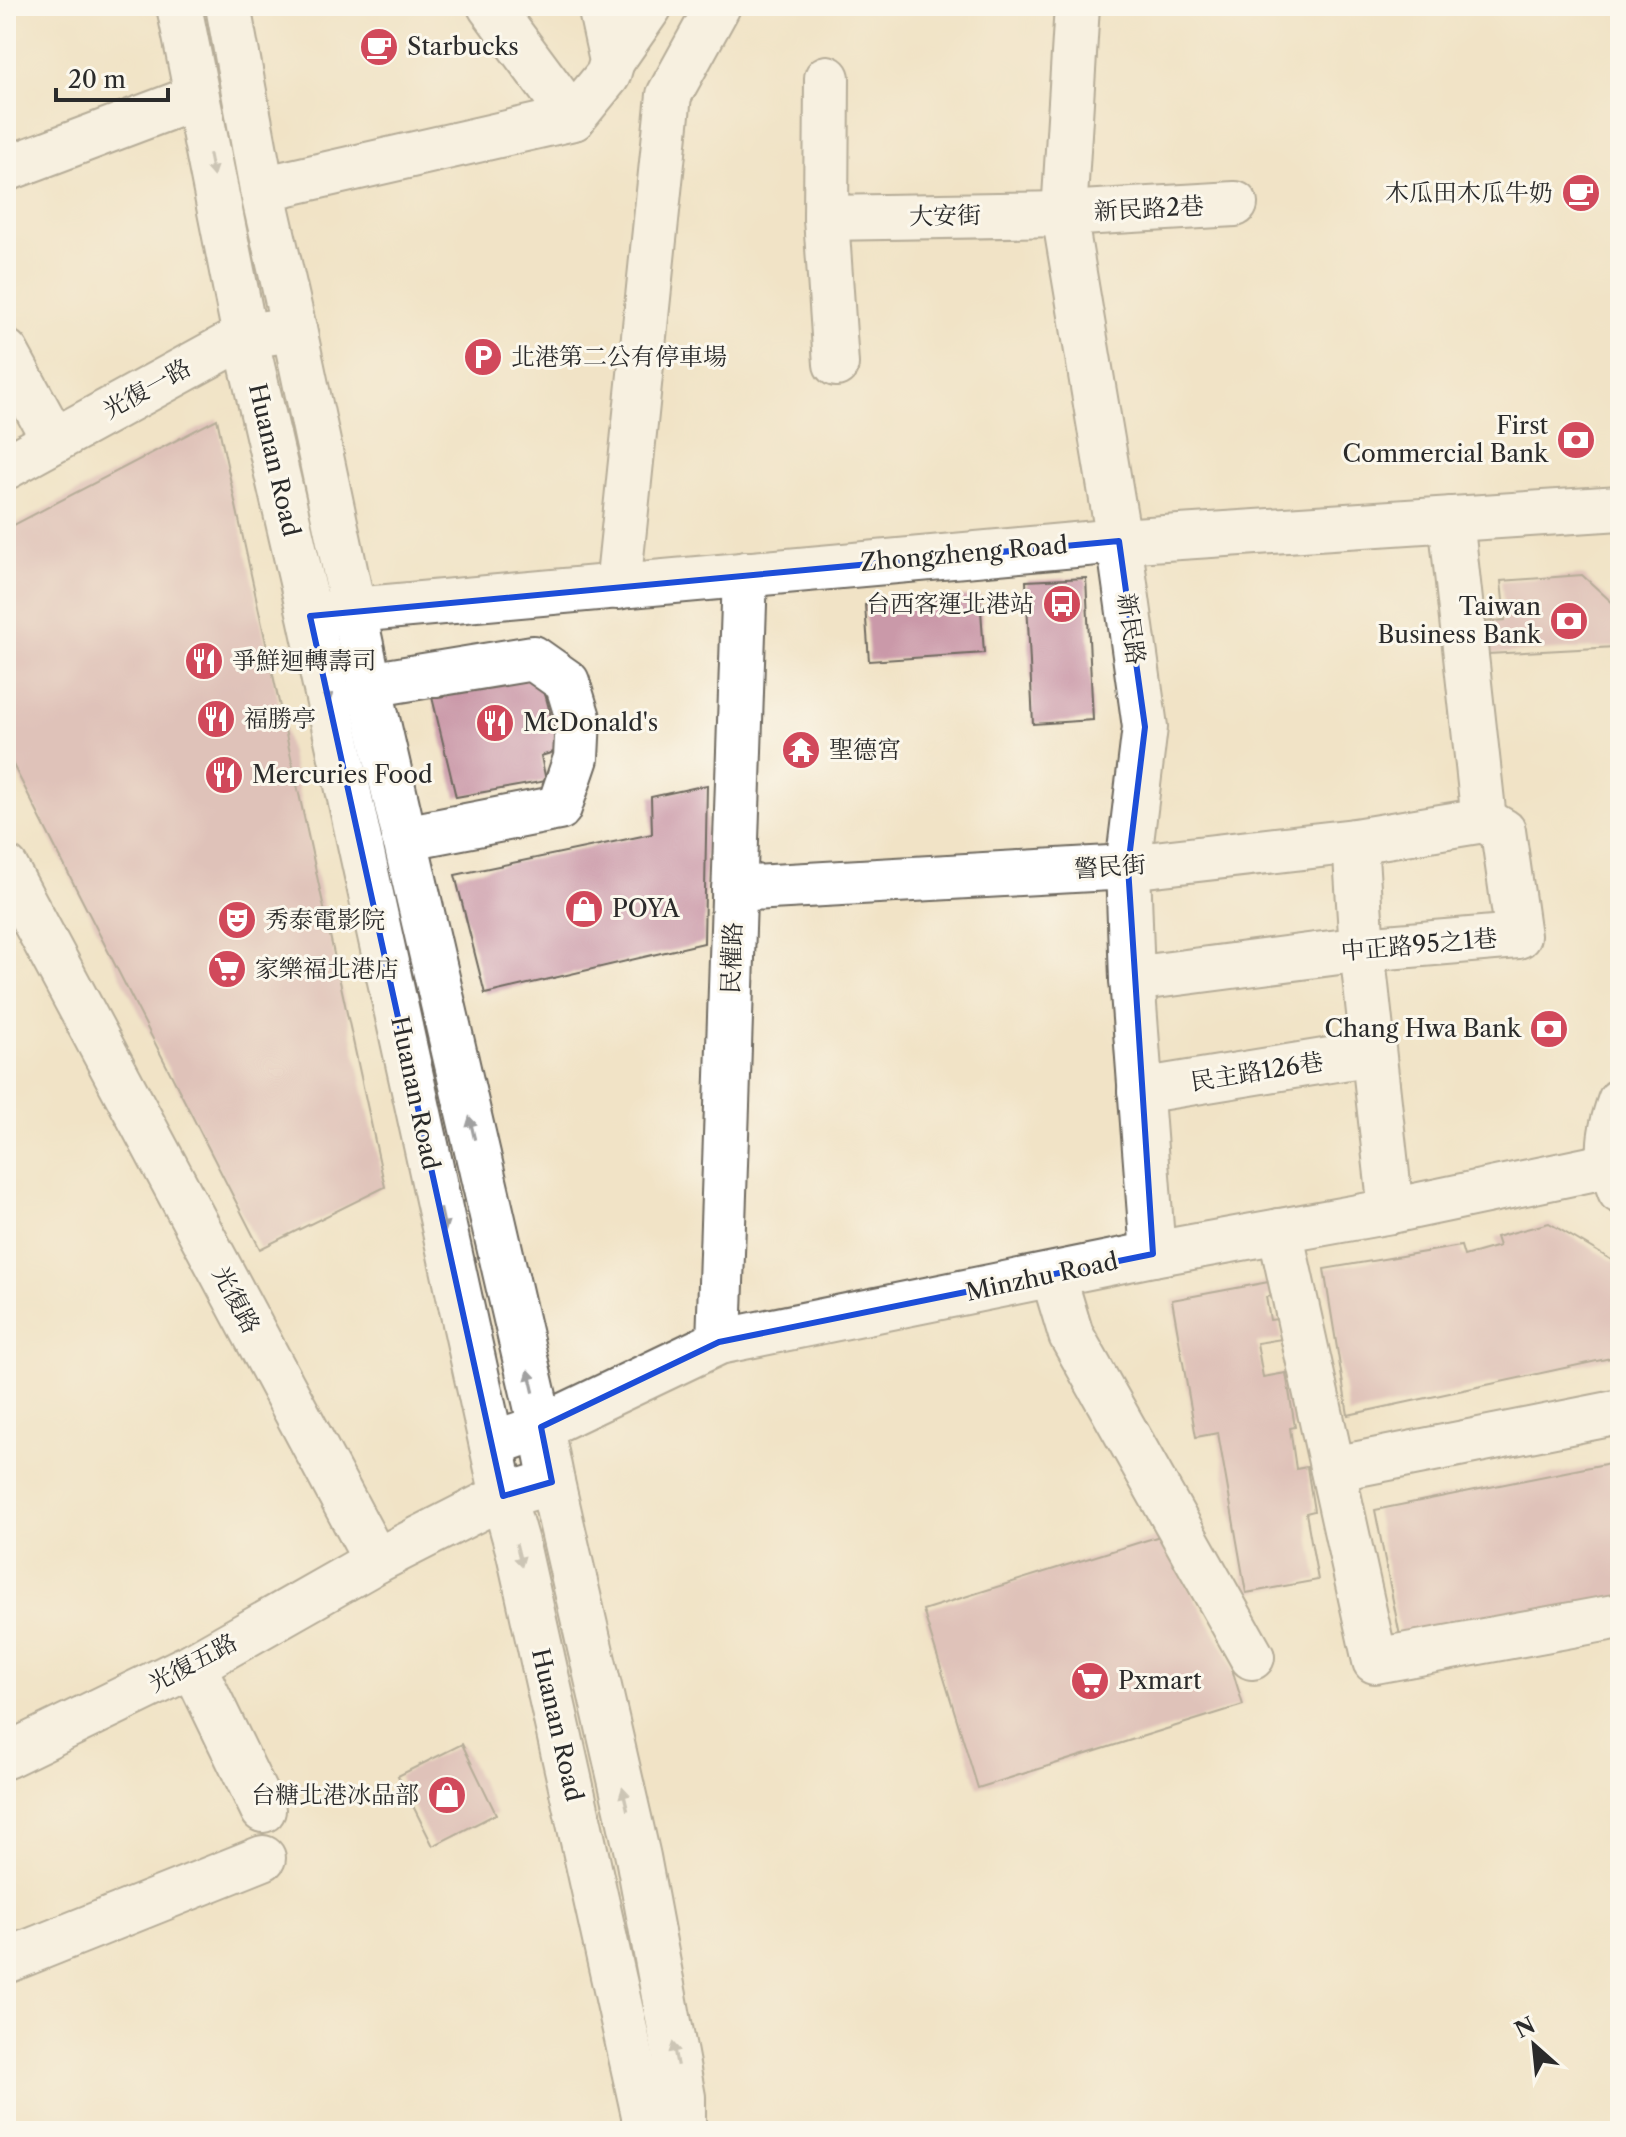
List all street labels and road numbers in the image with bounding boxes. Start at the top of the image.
street label: 新民路2巷 [1093,191,1205,226]
street label: 大安街 [909,200,981,231]
street label: 光復一路 [98,353,196,425]
street label: Huanan Road [243,381,306,540]
street label: Zhongzheng Road [859,530,1069,577]
street label: 新民路 [1112,591,1151,667]
street label: 警民街 [1073,850,1147,883]
street label: 民權路 [716,921,747,994]
street label: 中正路95之1巷 [1339,923,1499,966]
street label: Huanan Road [385,1014,446,1173]
street label: 民主路126巷 [1189,1047,1325,1096]
street label: Minzhu Road [963,1246,1121,1307]
street label: 光復路 [207,1261,266,1338]
street label: 光復五路 [144,1627,242,1698]
street label: Huanan Road [526,1646,589,1805]

